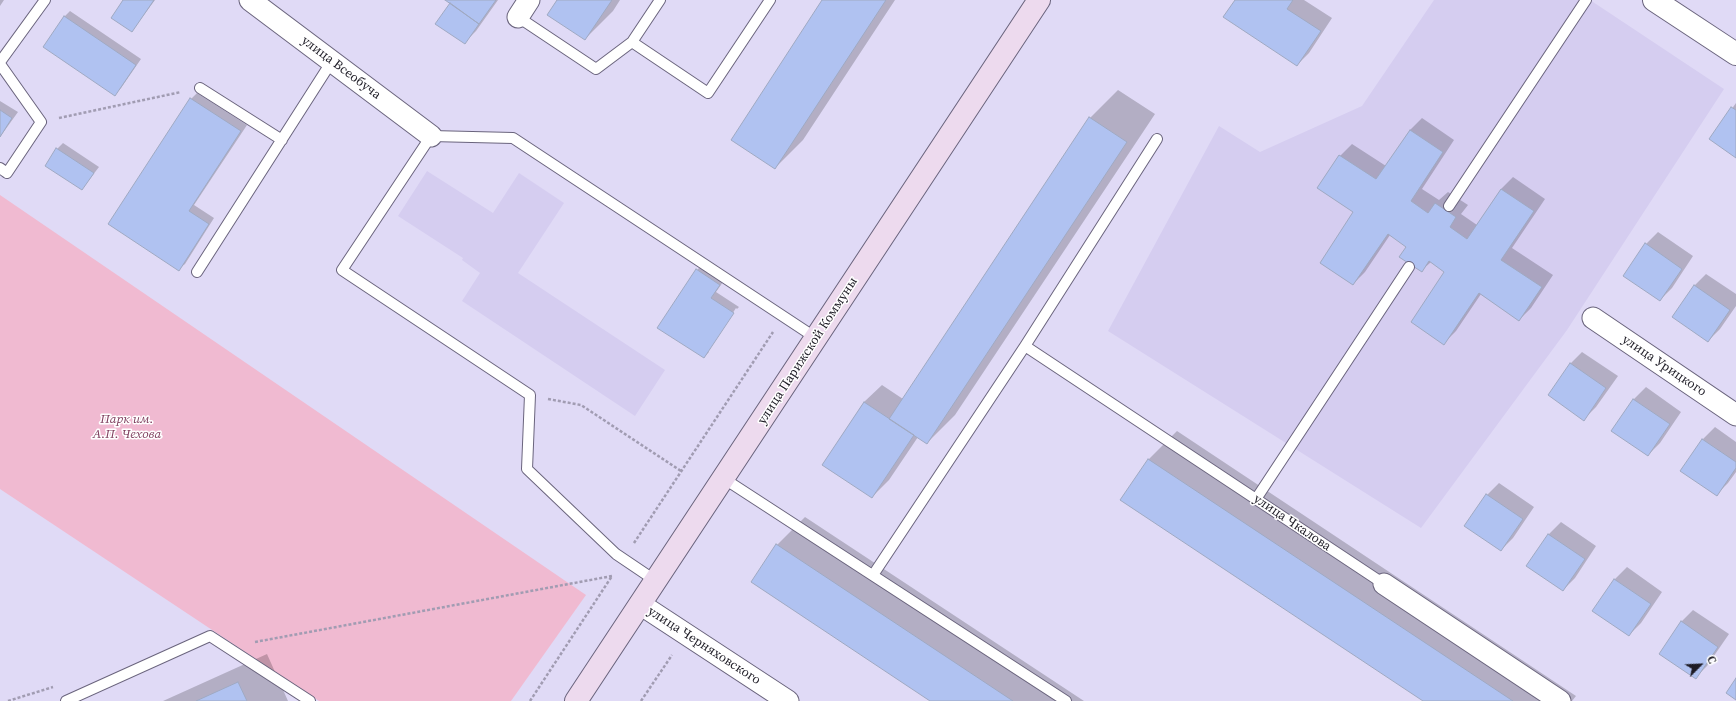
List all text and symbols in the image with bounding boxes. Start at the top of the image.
street label: улица Всеобуча [298,33,384,103]
street label: улица Парижской Коммуны [755,275,861,427]
street label: улица Урицкого [1619,332,1709,400]
park label: Парк им. А.П. Чехова [93,412,161,443]
street label: улица Чкалова [1250,491,1334,555]
street label: улица Черняховского [645,604,763,688]
north arrow [1680,645,1720,685]
text: С [1703,654,1720,666]

